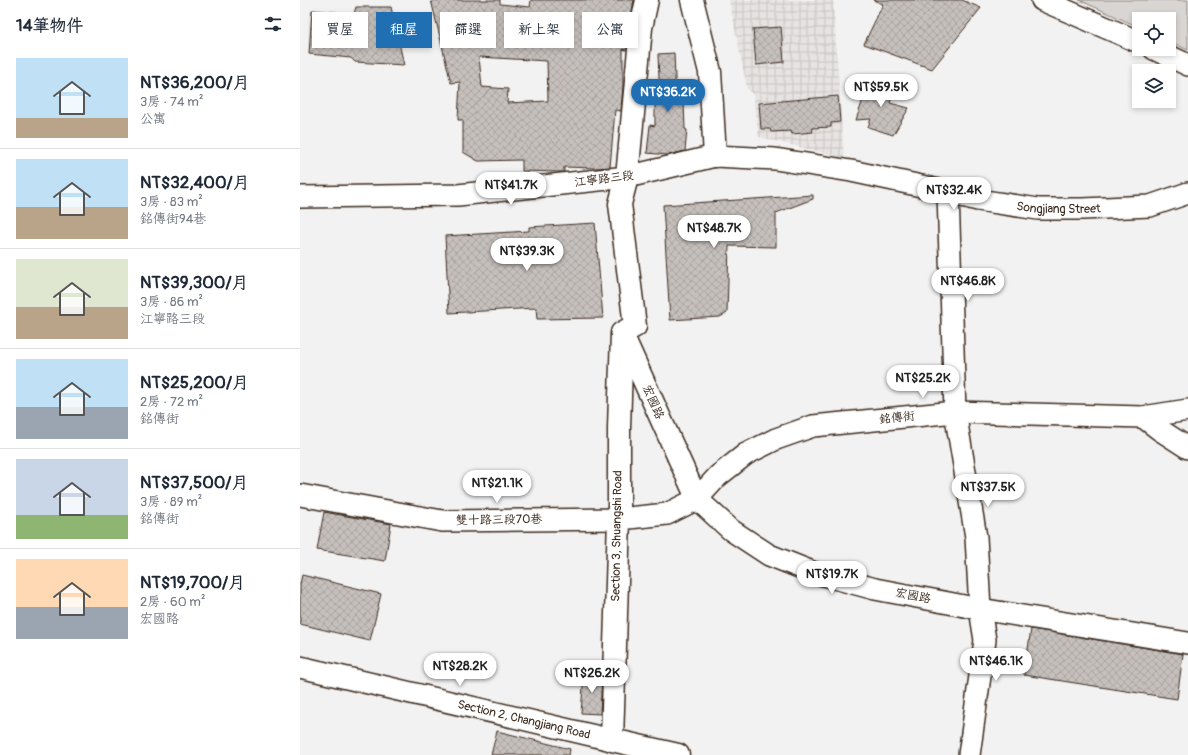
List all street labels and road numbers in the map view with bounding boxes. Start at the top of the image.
street label: 江寧路三段 [573,168,635,190]
street label: Songjiang Street [1016,198,1101,217]
street label: 宏國路 [639,382,667,422]
street label: 銘傳街 [878,409,916,427]
street label: Section 3, Shuangshi Road [608,470,626,602]
street label: 雙十路三段70巷 [456,512,542,528]
street label: 宏國路 [894,585,932,607]
street label: Section 2, Changjiang Road [456,697,592,742]

